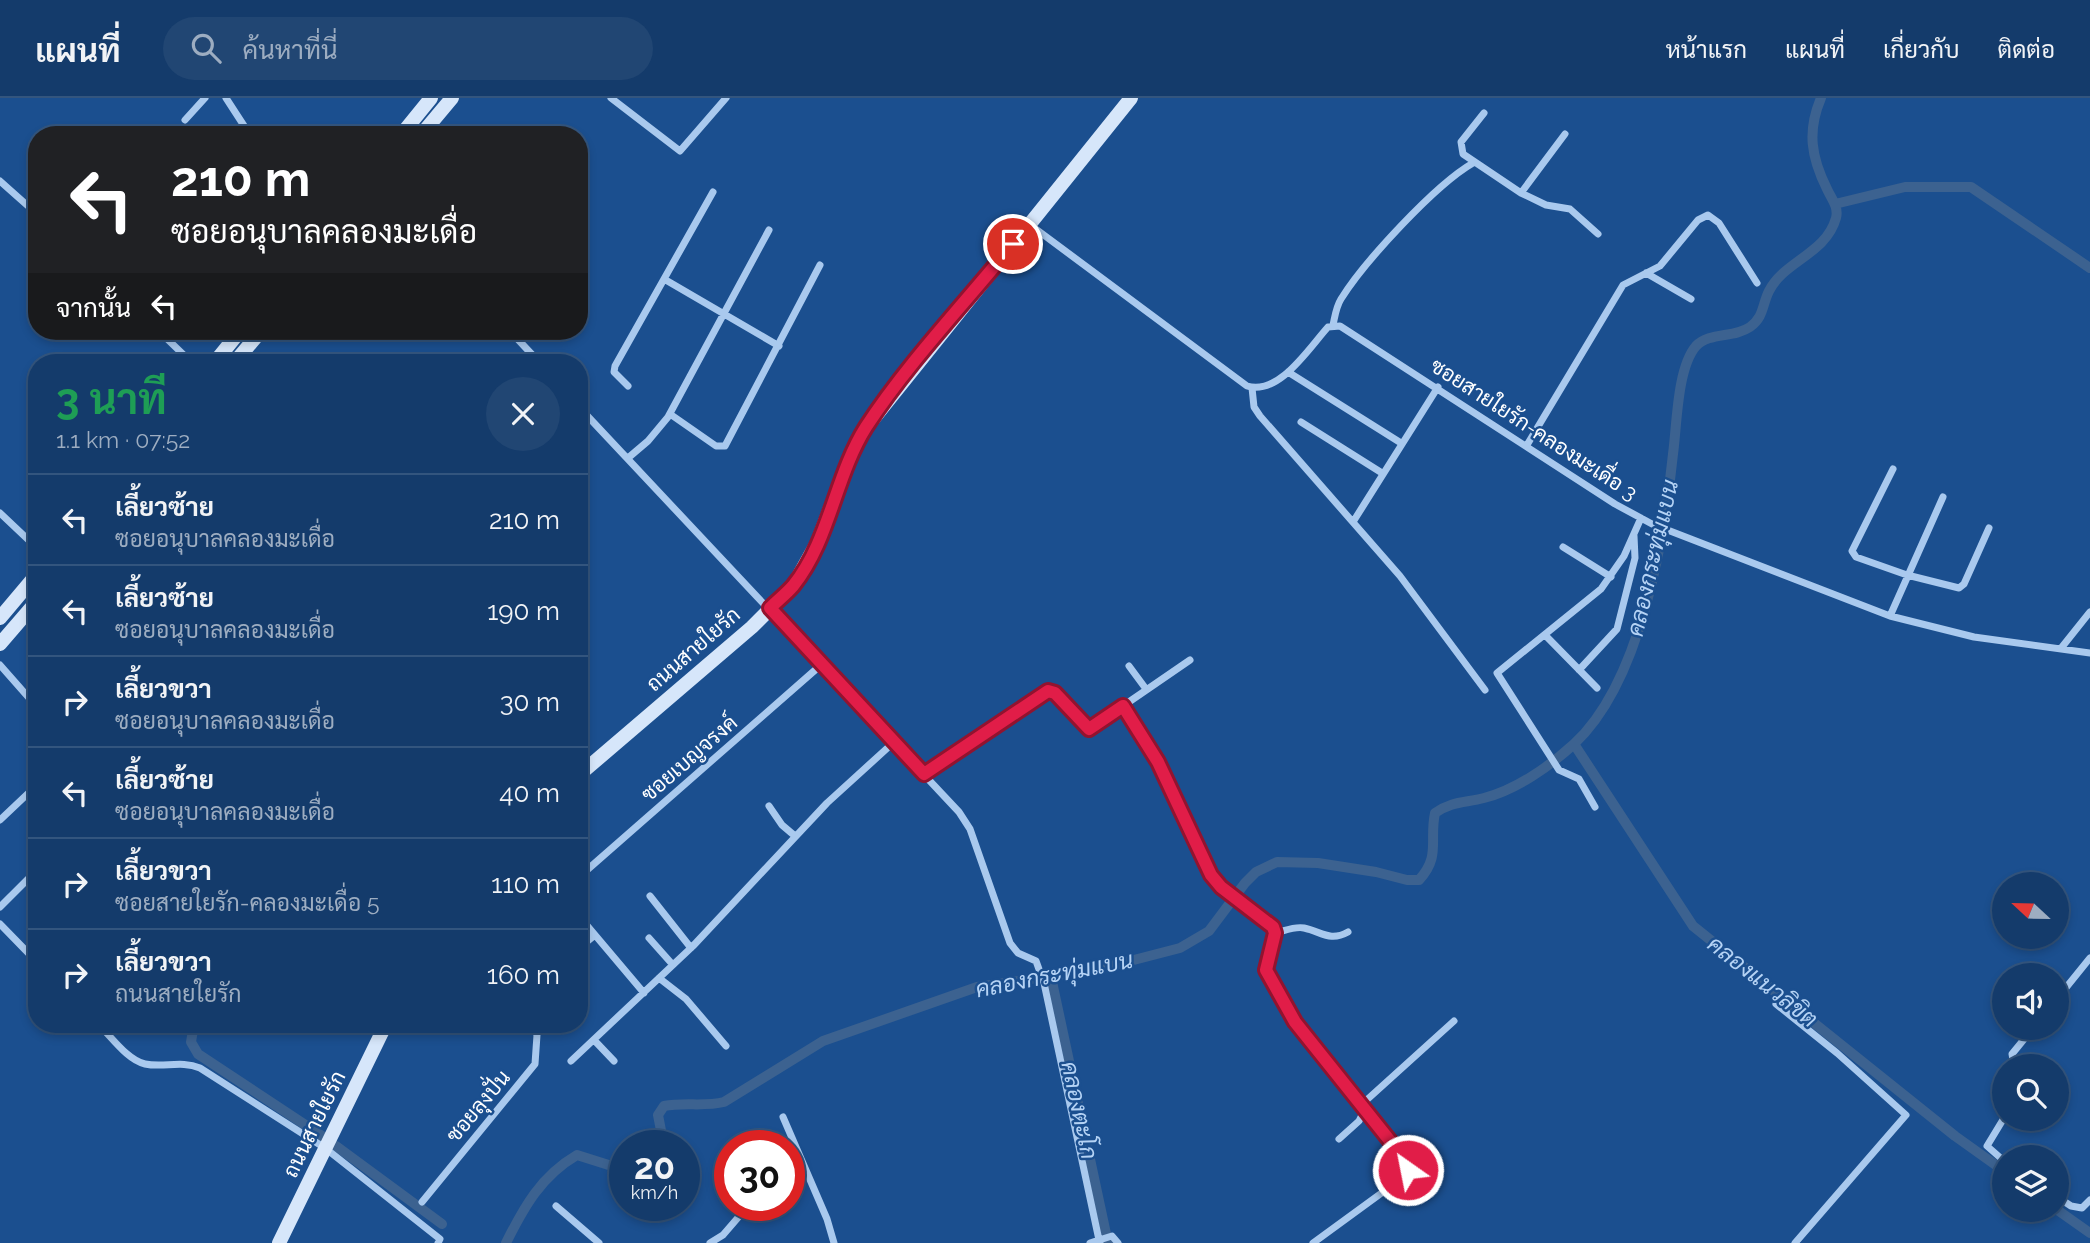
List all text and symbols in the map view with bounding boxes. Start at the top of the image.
search box [163,17,653,80]
icon: search [187,29,225,67]
text: แผนที่ [35,31,121,70]
text: ค้นหาที่นี่ [243,35,338,65]
text: หน้าแรก [1666,35,1747,64]
text: แผนที่ [1785,35,1845,64]
text: เกี่ยวกับ [1883,35,1960,64]
text: ติดต่อ [1998,35,2055,64]
text: 210 m [171,150,310,207]
icon: left [56,154,147,245]
text: ซอยอนุบาลคลองมะเดื่อ [171,213,477,250]
pin [983,214,1043,274]
icon: arrive [994,225,1032,263]
icon: left [145,287,183,325]
text: จากนั้น [56,293,131,323]
street label: ซอยสายใยรัก-คลองมะเดื่อ 3 [1426,347,1646,505]
text: 3 นาที [56,375,167,424]
button: close [486,377,560,451]
text: 1.1 km · 07:52 [56,426,190,453]
water label: คลองกระทุ่มแบน [1621,477,1686,640]
text: เลี้ยวซ้าย [115,492,214,522]
icon: left [56,501,94,539]
text: 210 m [489,505,560,535]
text: ซอยอนุบาลคลองมะเดื่อ [115,525,335,552]
text: เลี้ยวซ้าย [115,583,214,613]
icon: left [56,592,94,630]
text: 190 m [487,596,560,626]
street label: ถนนสายใยรัก [641,602,745,696]
text: ซอยอนุบาลคลองมะเดื่อ [115,616,335,643]
text: เลี้ยวขวา [115,674,212,704]
icon: right [56,683,94,721]
text: 30 m [500,687,560,717]
text: ซอยอนุบาลคลองมะเดื่อ [115,707,335,734]
street label: ซอยเบญจรงค์ [635,709,742,806]
text: เลี้ยวซ้าย [115,765,214,795]
icon: left [56,774,94,812]
text: 40 m [499,778,560,808]
text: ซอยอนุบาลคลองมะเดื่อ [115,798,335,825]
text: เลี้ยวขวา [115,856,212,886]
icon: right [56,865,94,903]
text: 110 m [491,869,560,899]
north arrow [1992,872,2068,948]
map controls [1992,872,2069,1222]
text: ซอยสายใยรัก-คลองมะเดื่อ 5 [115,889,380,916]
water label: คลองแนวลิขิต [1703,930,1823,1032]
water label: คลองกระทุ่มแบน [973,945,1136,1005]
text: เลี้ยวขวา [115,947,212,977]
icon: right [56,956,94,994]
text: 160 m [487,960,560,990]
button: sound [1992,963,2069,1040]
text: ถนนสายใยรัก [115,980,242,1007]
button: search [1992,1054,2069,1131]
water label: คลองตะโก [1056,1058,1105,1161]
street label: ซอยลุงปั่น [436,1061,517,1148]
street label: ถนนสายใยรัก [277,1067,351,1181]
speed limit sign: 30 [714,1130,805,1221]
position arrow [1371,1133,1445,1207]
button: layers [1992,1145,2069,1222]
text: 20 [634,1146,675,1187]
text: km/h [631,1182,678,1203]

